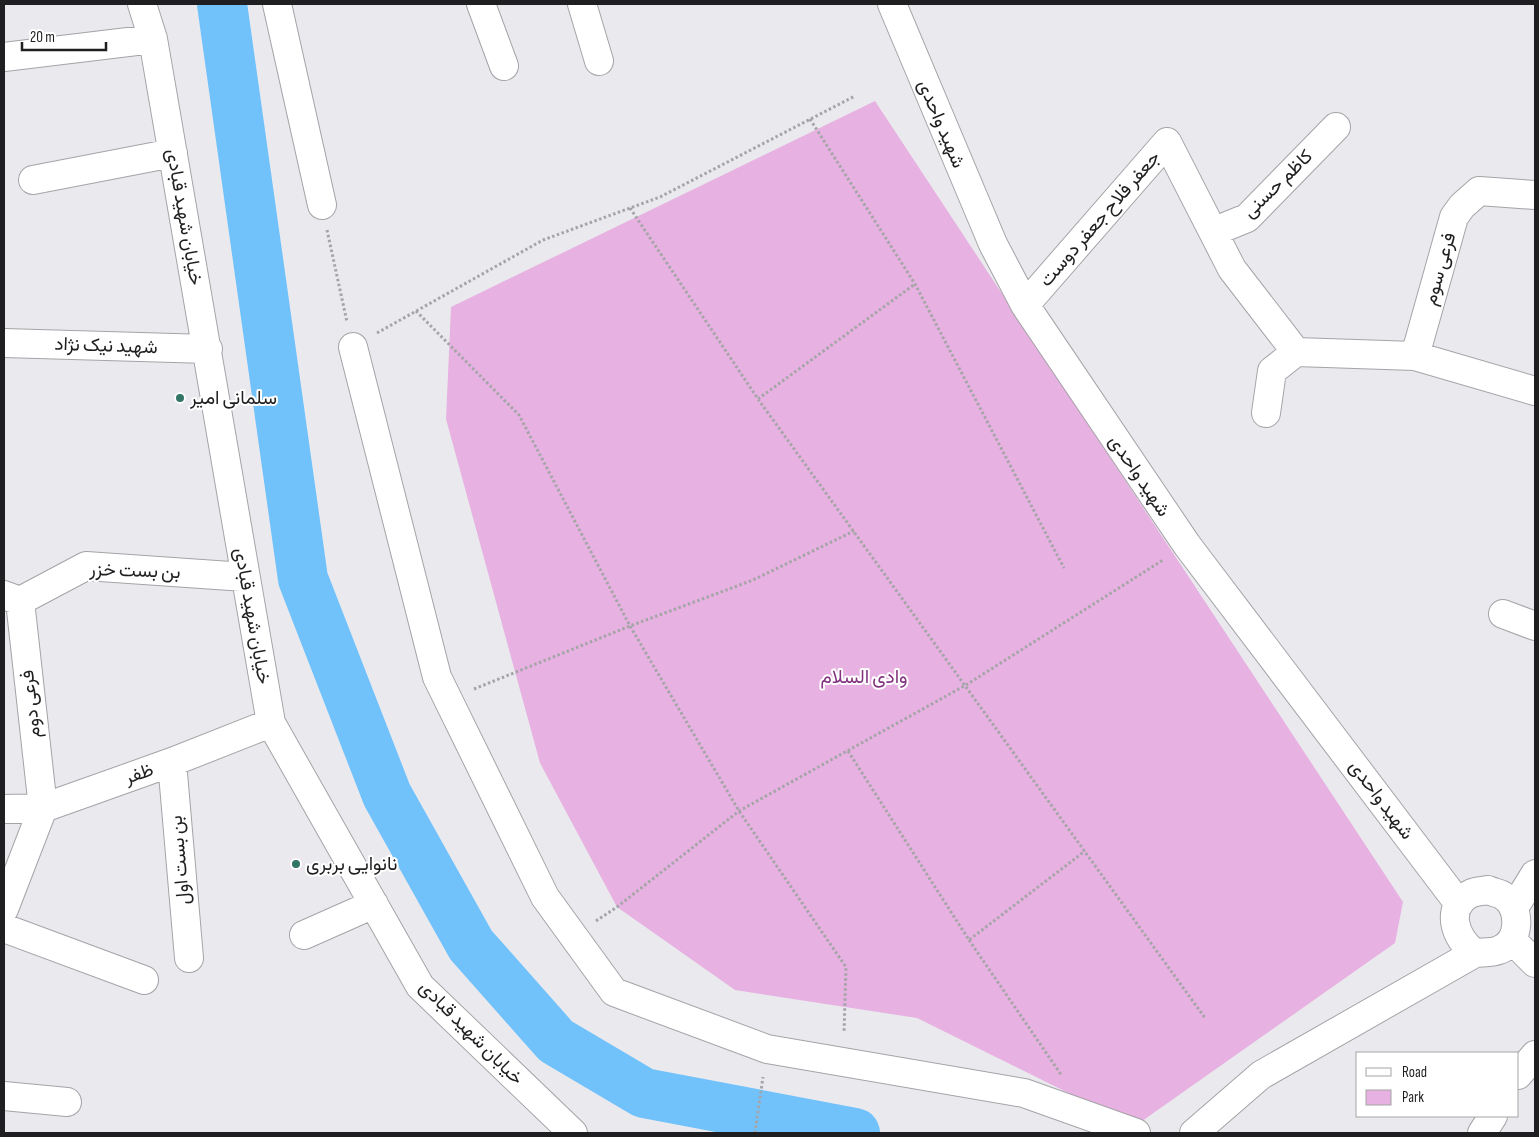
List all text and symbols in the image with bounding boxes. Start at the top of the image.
scale bar [22,20,106,52]
text: 20 m [30,28,55,47]
street label: شهید واحدی [912,76,970,172]
street label: کاظم حسنی [1238,145,1318,223]
street label: جعفر فلاح جعفر دوست [1035,146,1165,292]
street label: خیابان شهید قبادی [161,147,207,287]
street label: فرعی سوم [1419,230,1461,308]
street label: شهید نیک نژاد [54,333,158,359]
place label: سلمانی امیر [189,387,277,410]
marker: سلمانی امیر [174,392,186,404]
street label: شهید واحدی [1103,431,1175,521]
street label: خیابان شهید قبادی [229,546,275,686]
street label: بن بست خزر [88,558,181,584]
park label: وادی السلام [820,666,908,689]
street label: فرعی دوم [16,669,46,739]
street label: شهید واحدی [1344,756,1418,844]
street label: ظفر [121,758,157,790]
street label: بن بست اول [165,814,195,906]
place label: نانوایی بربری [306,853,397,876]
marker: نانوایی بربری [290,858,302,870]
street label: خیابان شهید قبادی [414,976,528,1090]
legend [1356,1052,1519,1117]
text: Road [1402,1063,1427,1082]
text: Park [1402,1088,1424,1107]

